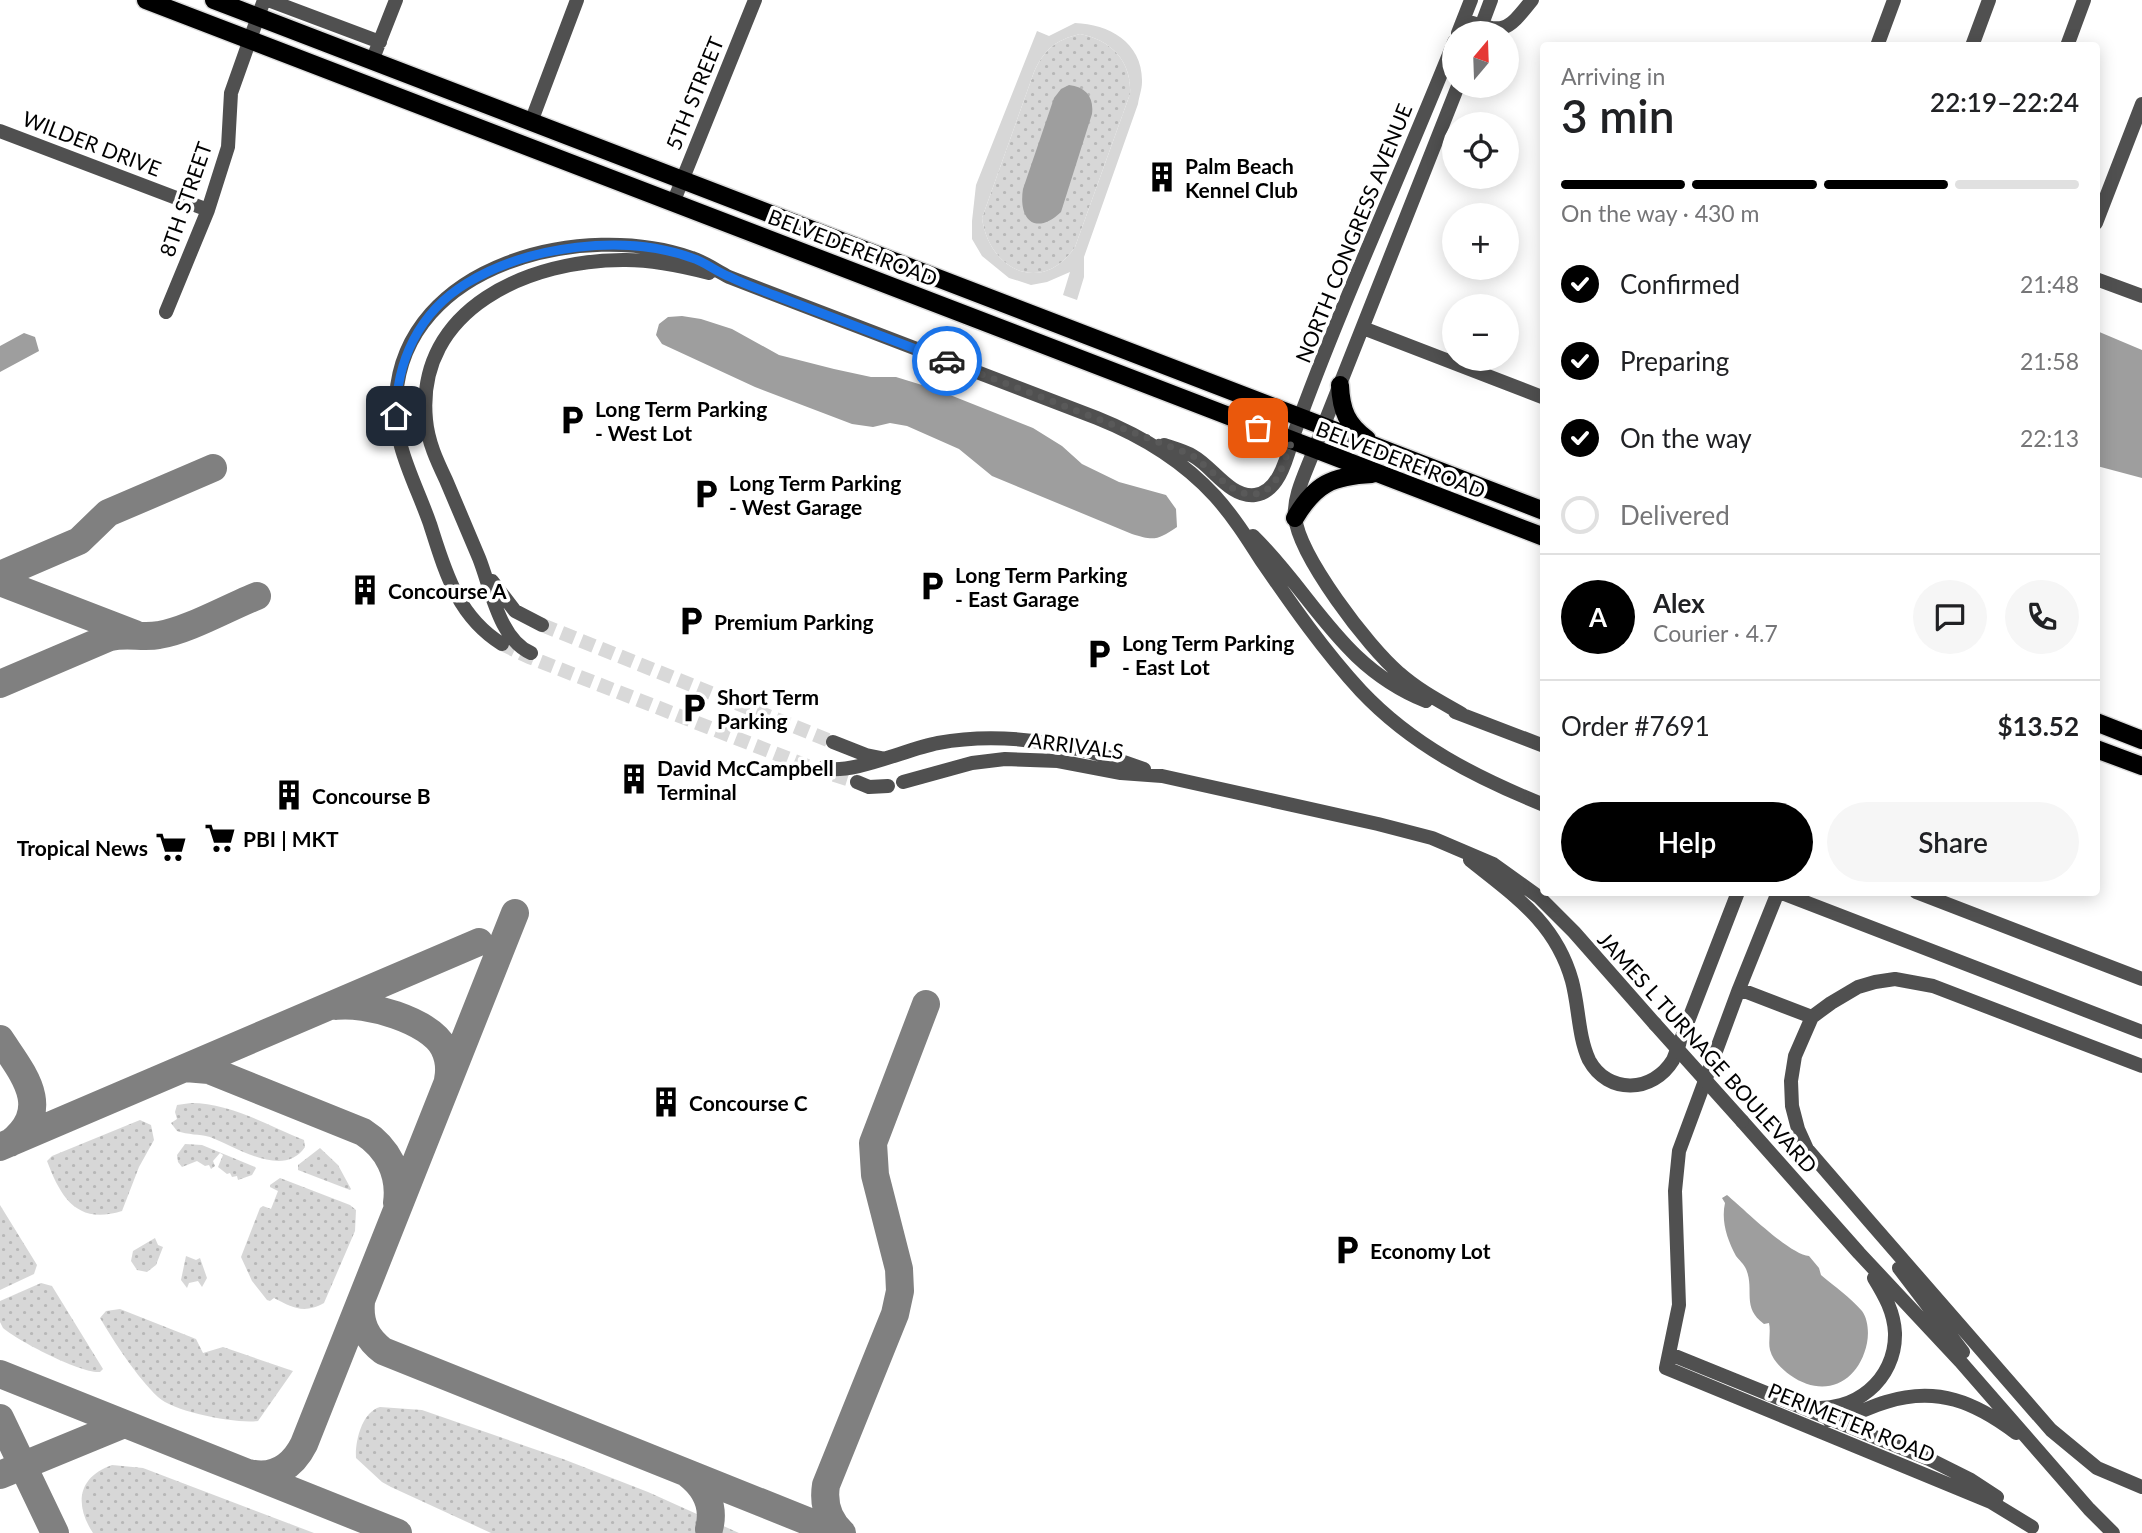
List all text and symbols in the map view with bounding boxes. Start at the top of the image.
north arrow [1442,21,1519,98]
map controls [1442,21,1519,371]
street label: 5TH STREET [660,32,728,153]
text: Arriving in [1561,62,1665,90]
text: 22:19–22:24 [1930,86,2079,118]
text: 3 min [1561,88,1675,143]
street label: NORTH CONGRESS AVENUE [1290,100,1416,366]
street label: WILDER DRIVE [19,105,165,181]
button: locate [1442,112,1519,189]
street label: 8TH STREET [154,138,216,260]
place label: Palm Beach Kennel Club [1185,153,1298,202]
building icon: Palm Beach Kennel Club [1145,160,1179,194]
text: On the way · 430 m [1561,199,1760,227]
street label: BELVEDERE ROAD [765,203,941,291]
button: + [1442,203,1519,280]
icon: check [1561,265,1599,303]
text: Confirmed [1620,268,1740,300]
text: 21:48 [2020,270,2079,298]
button: − [1442,294,1519,371]
courier [912,326,982,396]
icon: car [928,342,966,380]
icon: check [1561,342,1599,380]
text: Preparing [1620,345,1729,377]
text: 21:58 [2020,347,2079,375]
pin [366,386,426,446]
place label: Long Term Parking - West Lot [595,396,767,445]
icon: home [377,397,415,435]
pin [1228,398,1288,458]
parking icon: Long Term Parking - West Lot [555,403,589,437]
icon: bag [1239,409,1277,447]
street label: BELVEDERE ROAD [1313,415,1489,503]
icon: check [1561,419,1599,457]
text: On the way [1620,422,1752,454]
text: 22:13 [2020,424,2079,452]
place label: Long Term Parking - West Garage [729,470,901,519]
parking icon: Long Term Parking - West Garage [689,477,723,511]
text: Delivered [1620,499,1730,531]
place label: Long Term Parking - East Garage [955,562,1127,611]
parking icon: Long Term Parking - East Garage [915,569,949,603]
building icon: Concourse A [348,573,382,607]
place label: Concourse A [388,578,507,603]
button: chat [1913,580,1987,654]
button: phone [2005,580,2079,654]
text: Alex [1653,587,1705,619]
text: A [1589,601,1607,633]
parking icon: Premium Parking [674,604,708,638]
place label: Premium Parking [714,609,874,634]
text: Courier · 4.7 [1653,619,1778,647]
place label: Long Term Parking - East Lot [1122,630,1294,679]
parking icon: Long Term Parking - East Lot [1082,637,1116,671]
place label: Short Term Parking [717,684,819,733]
parking icon: Short Term Parking [677,691,711,725]
text: Order #7691 [1561,710,1710,742]
text: $13.52 [1997,710,2079,742]
street label: ARRIVALS [1027,727,1125,763]
place label: David McCampbell Terminal [657,755,834,804]
building icon: David McCampbell Terminal [617,762,651,796]
building icon: Concourse B [272,778,306,812]
place label: Concourse B [312,783,431,808]
button: Help [1561,802,1813,882]
button: Share [1827,802,2079,882]
supermarket icon: PBI | MKT [203,821,237,855]
place label: PBI | MKT [243,826,339,851]
supermarket icon: Tropical News [154,830,188,864]
place label: Tropical News [17,835,148,860]
street label: JAMES L TURNAGE BOULEVARD [1593,927,1823,1177]
building icon: Concourse C [649,1085,683,1119]
place label: Concourse C [689,1090,808,1115]
parking icon: Economy Lot [1330,1233,1364,1267]
place label: Economy Lot [1370,1238,1491,1263]
street label: PERIMETER ROAD [1765,1377,1939,1467]

